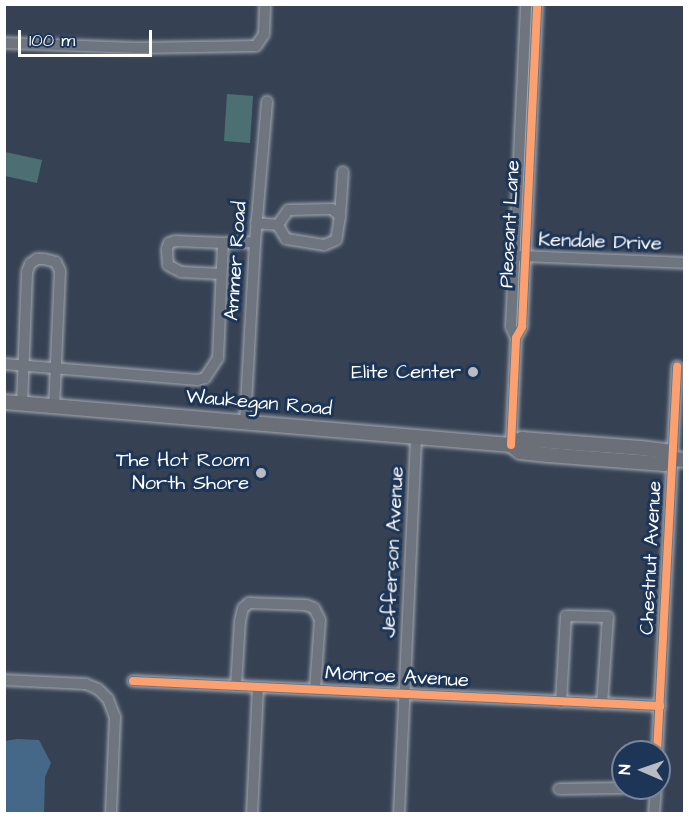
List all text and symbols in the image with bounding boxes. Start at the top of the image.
scale bar [21,18,154,56]
text: 100 m [29,28,75,53]
street label: Pleasant Lane [495,159,525,289]
street label: Ammer Road [220,200,252,322]
street label: Kendale Drive [538,228,662,256]
place label: Elite Center [351,360,461,384]
marker: Elite Center [466,365,480,379]
street label: Waukegan Road [185,385,333,421]
place label: The Hot Room North Shore [116,449,249,496]
marker: The Hot Room North Shore [254,466,268,480]
street label: Jefferson Avenue [377,466,409,638]
street label: Chestnut Avenue [635,480,667,636]
street label: Monroe Avenue [325,661,469,693]
north arrow [611,740,671,800]
text: N [614,764,636,775]

